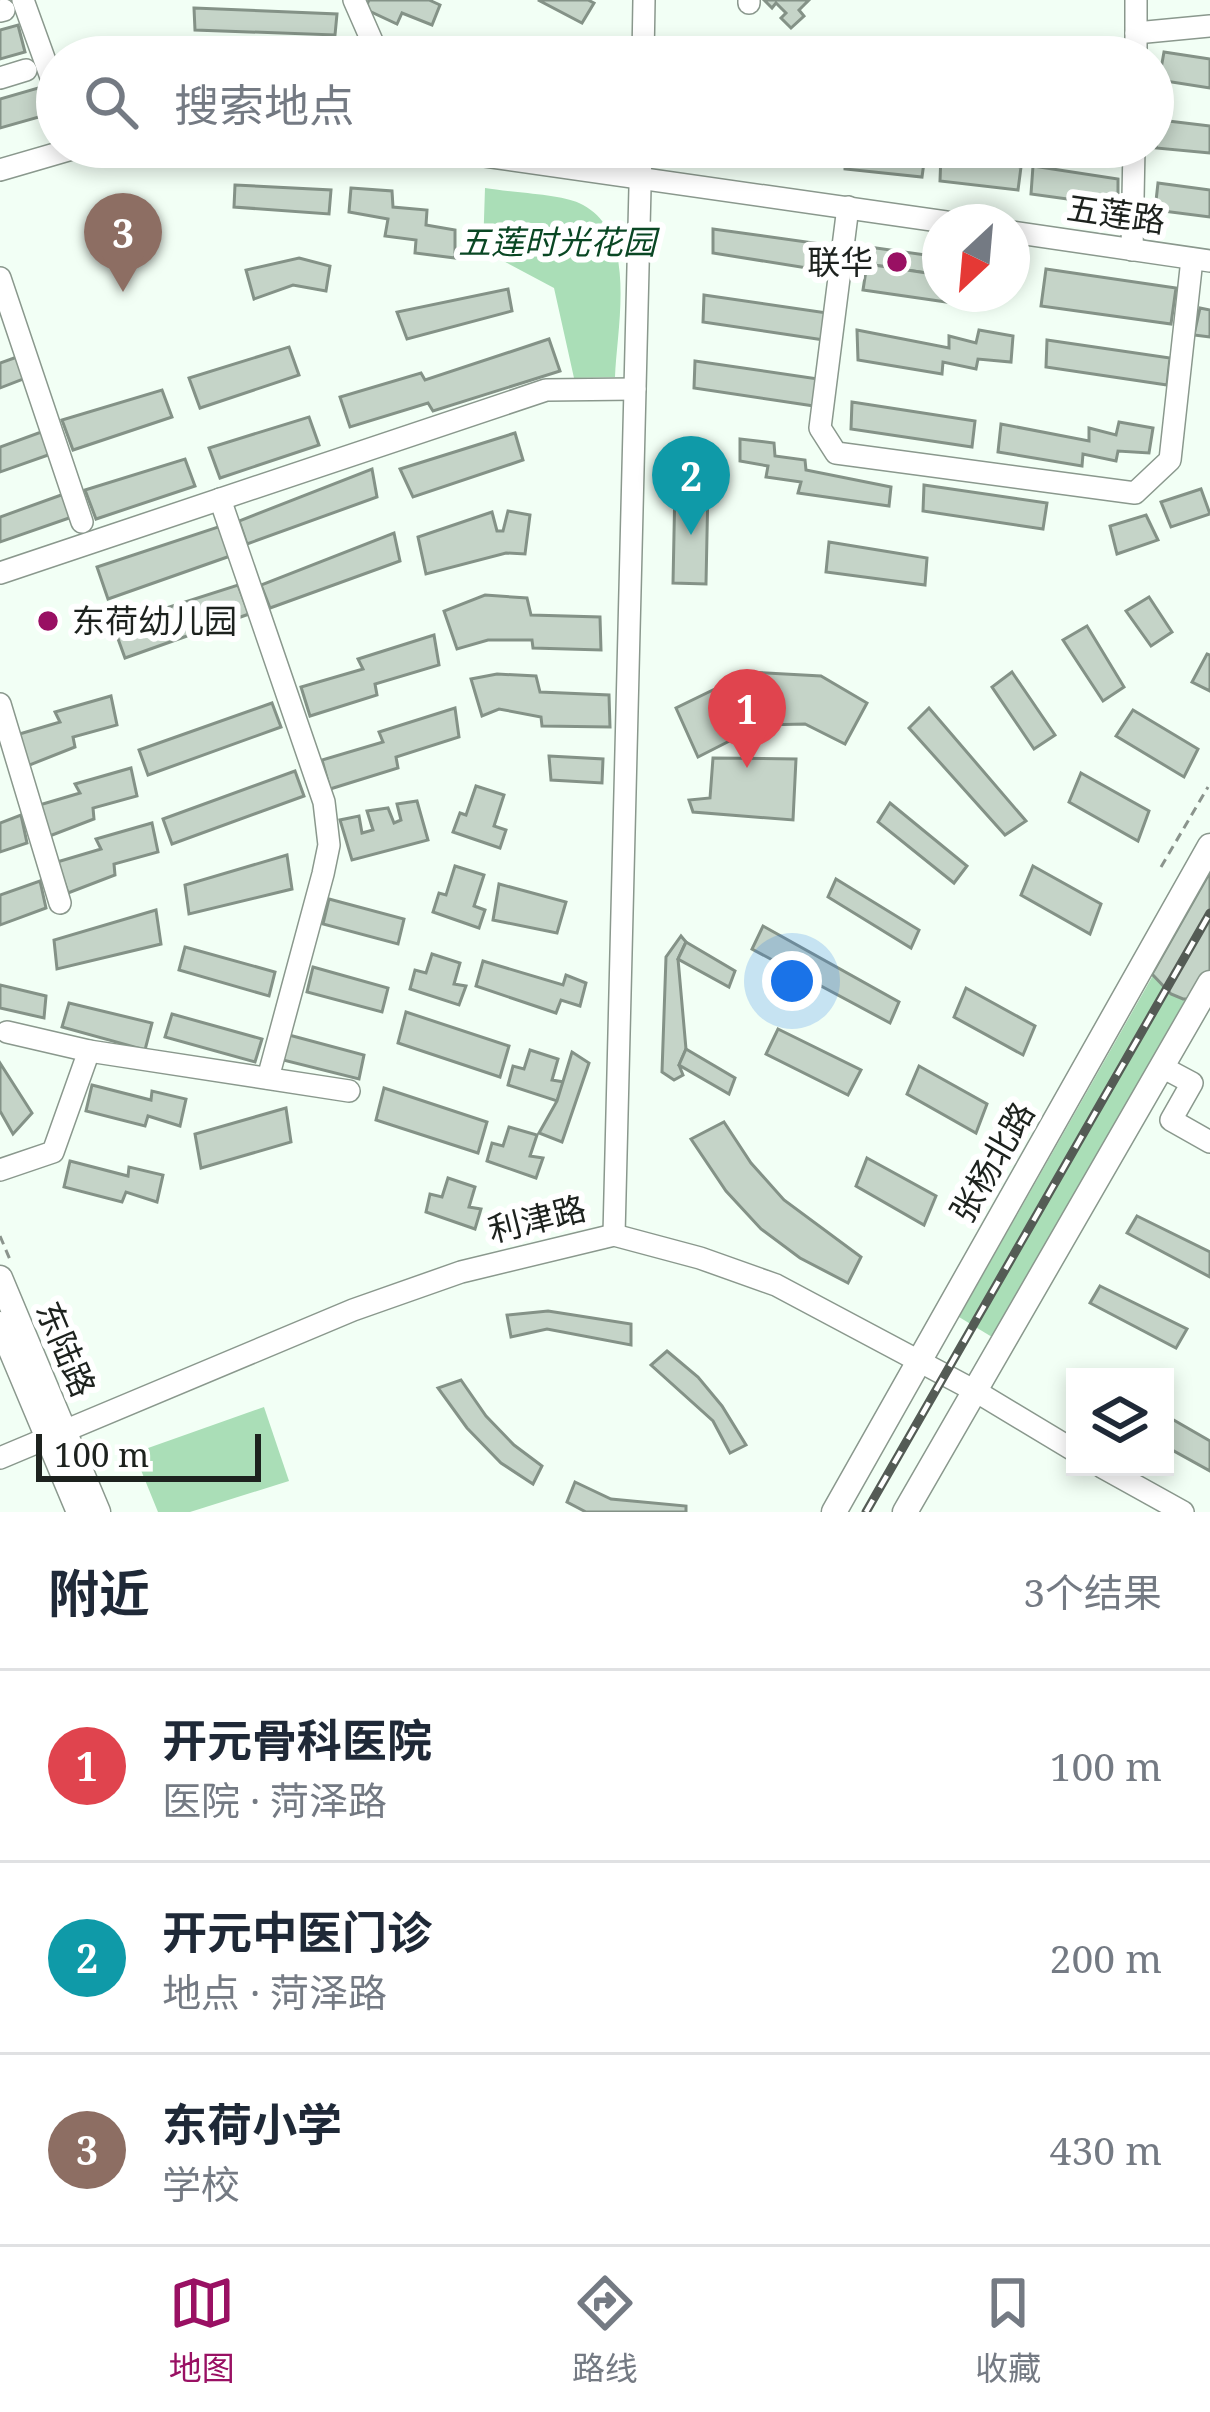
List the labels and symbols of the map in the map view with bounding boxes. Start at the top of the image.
street label: 五莲路 [1064,184,1168,243]
pin: 3 [84,193,162,292]
north arrow [922,204,1030,312]
park label: 五莲时光花园 [458,219,660,264]
place label: 联华 [807,239,873,284]
marker: 联华 [884,249,910,275]
pin: 2 [652,436,730,535]
place label: 东荷幼儿园 [72,598,237,643]
marker: 东荷幼儿园 [35,608,61,634]
pin: 1 [708,669,786,768]
your location [762,951,822,1011]
street label: 张杨北路 [939,1093,1044,1230]
street label: 利津路 [483,1185,590,1252]
street label: 东陆路 [26,1294,107,1403]
scale bar [36,1428,261,1481]

